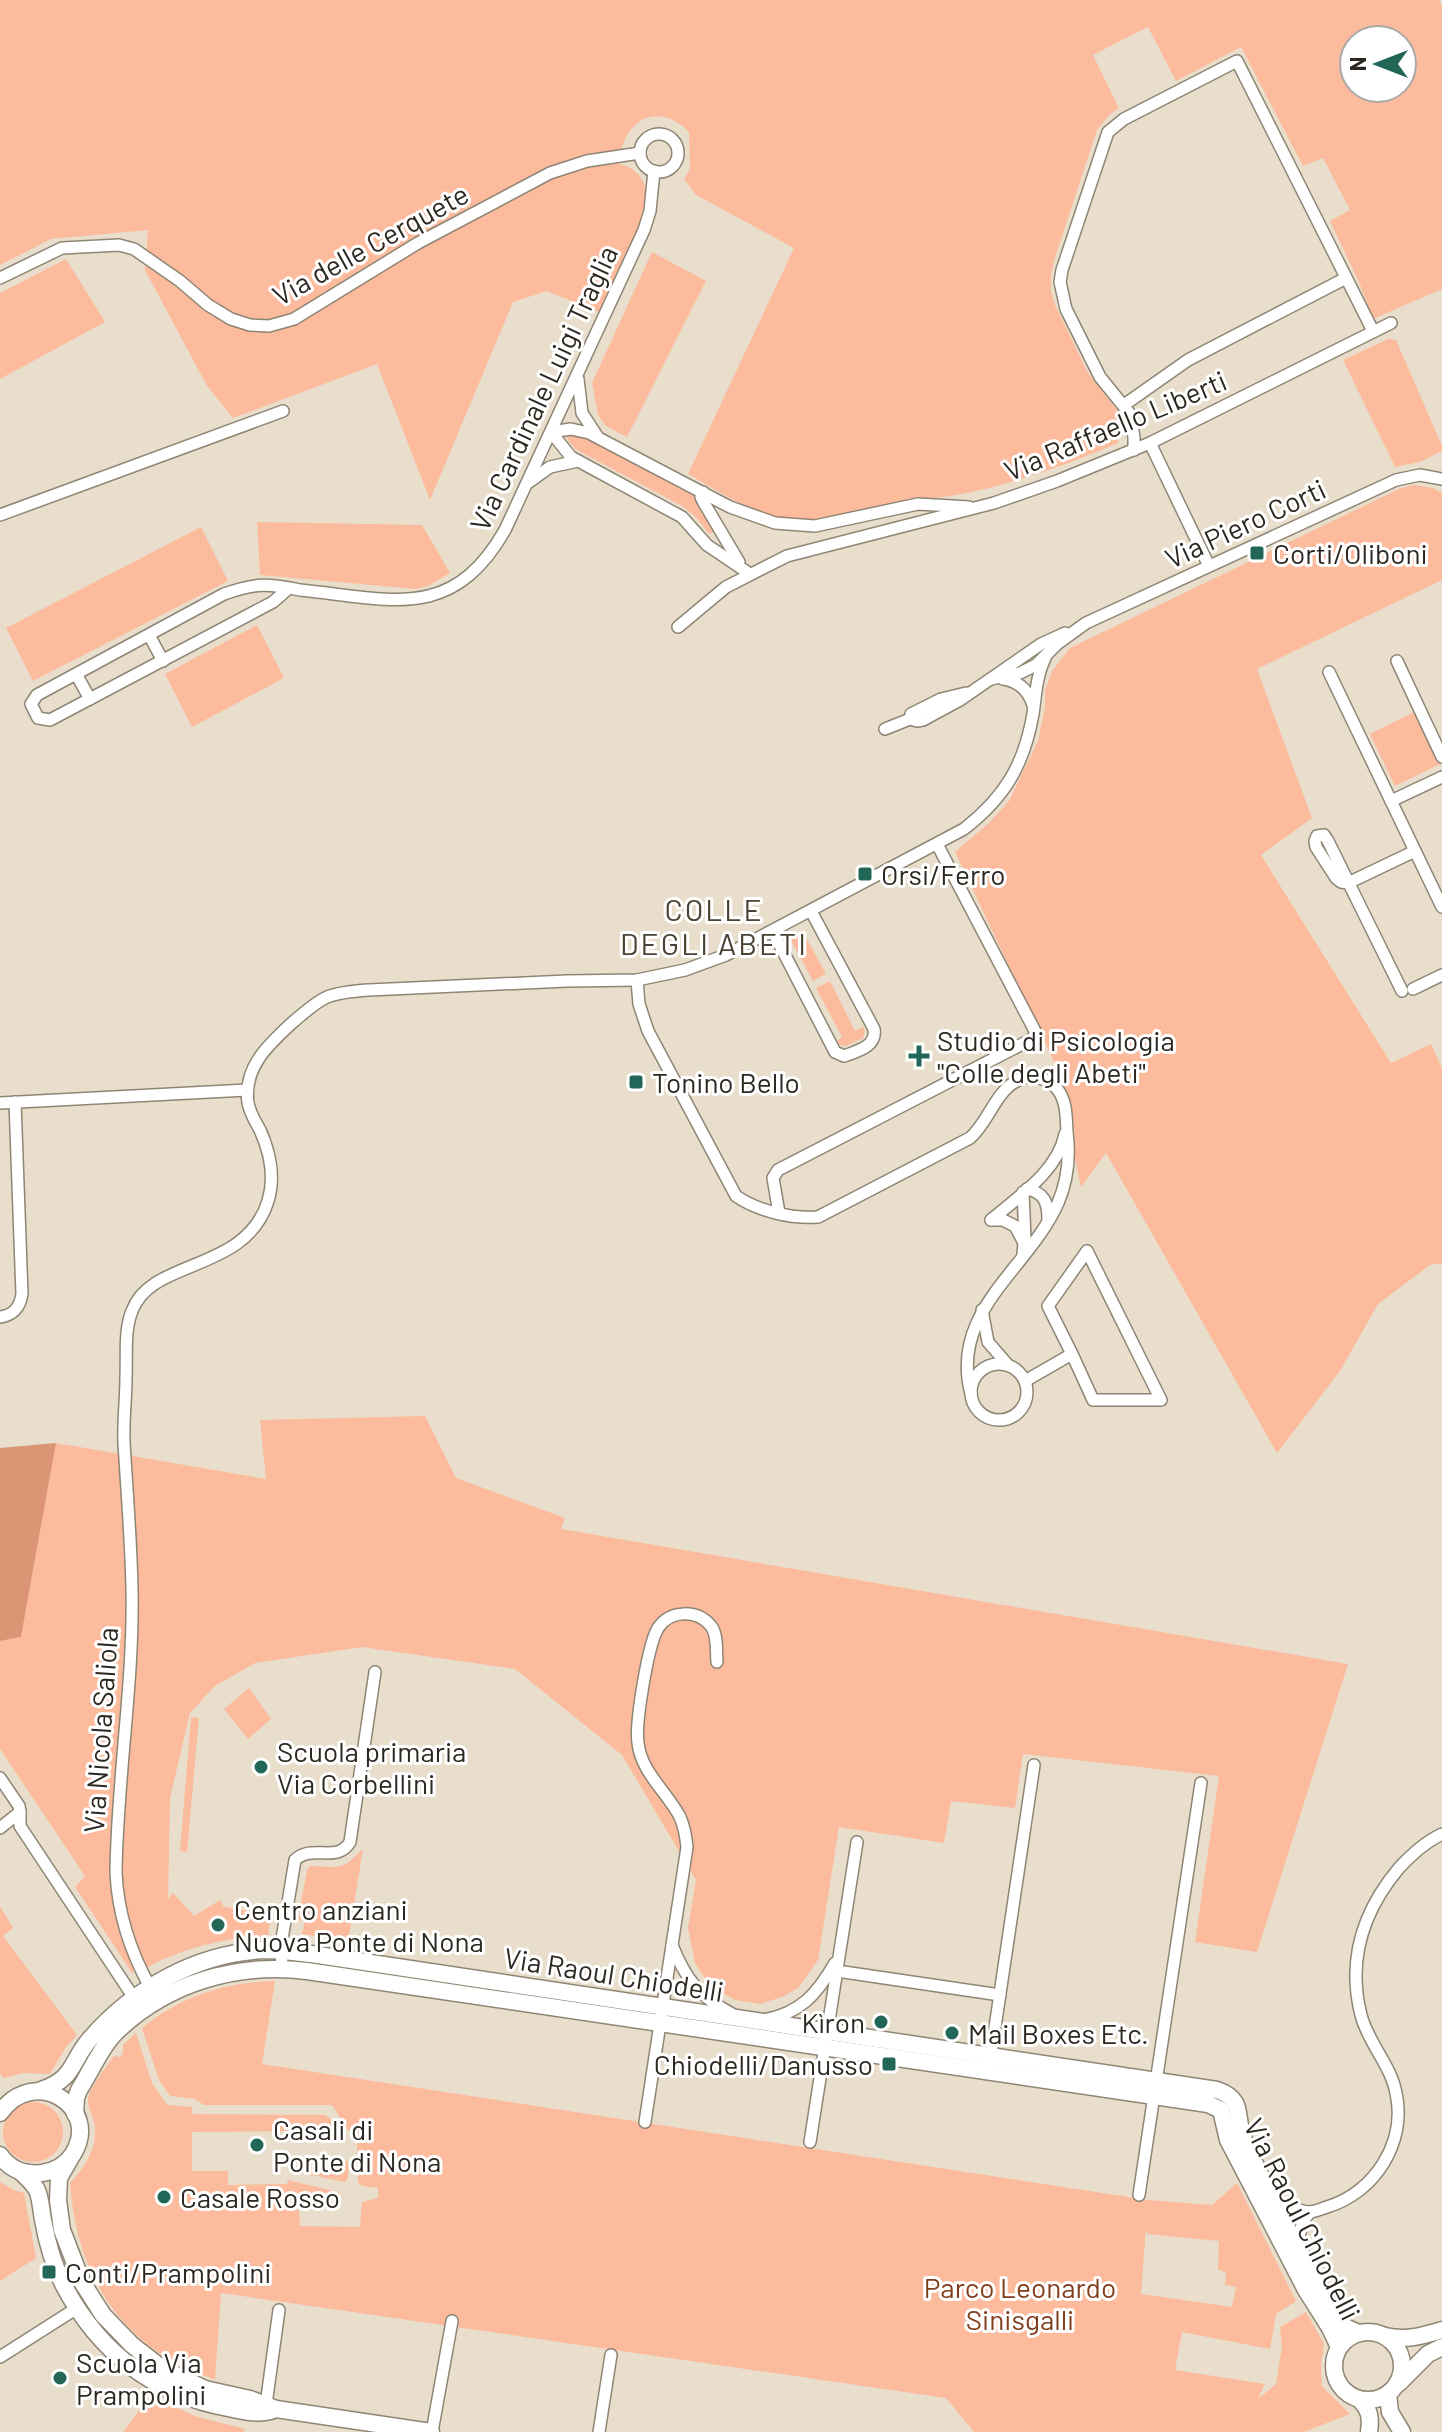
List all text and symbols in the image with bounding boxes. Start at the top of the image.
north arrow [1338,24,1418,104]
text: N [1344,57,1370,71]
street label: Via delle Cerquete [266,176,474,312]
street label: Via Cardinale Luigi Traglia [462,240,624,536]
street label: Via Raffaello Liberti [999,363,1231,487]
street label: Via Piero Corti [1159,471,1331,575]
place label: Corti/Oliboni [1273,536,1428,570]
marker: Corti/Oliboni [1248,544,1266,562]
place label: Orsi/Ferro [881,857,1006,891]
marker: Orsi/Ferro [856,865,874,883]
district label: COLLE DEGLI ABETI [620,891,808,961]
place label: Studio di Psicologia "Colle degli Abeti" [937,1023,1175,1089]
marker: Studio di Psicologia "Colle degli Abeti" [908,1045,930,1067]
place label: Tonino Bello [652,1065,800,1099]
marker: Tonino Bello [627,1073,645,1091]
street label: Via Nicola Saliola [76,1626,124,1834]
place label: Scuola primaria Via Corbellini [277,1734,466,1800]
marker: Scuola primaria Via Corbellini [252,1758,270,1776]
place label: Centro anziani Nuova Ponte di Nona [234,1892,484,1958]
marker: Centro anziani Nuova Ponte di Nona [209,1916,227,1934]
street label: Via Raoul Chiodelli [502,1940,726,2008]
place label: Kìron [802,2005,865,2039]
marker: Kìron [872,2013,890,2031]
place label: Mail Boxes Etc. [968,2016,1149,2050]
marker: Mail Boxes Etc. [943,2024,961,2042]
place label: Chiodelli/Danusso [654,2047,873,2081]
marker: Chiodelli/Danusso [880,2055,898,2073]
place label: Casali di Ponte di Nona [273,2112,441,2178]
street label: Via Raoul Chiodelli [1237,2112,1369,2326]
marker: Casali di Ponte di Nona [248,2136,266,2154]
place label: Casale Rosso [180,2180,340,2214]
marker: Casale Rosso [155,2188,173,2206]
place label: Conti/Prampolini [65,2255,271,2289]
marker: Conti/Prampolini [40,2263,58,2281]
park label: Parco Leonardo Sinisgalli [924,2270,1116,2336]
place label: Scuola Via Prampolini [76,2345,207,2411]
marker: Scuola Via Prampolini [51,2369,69,2387]

